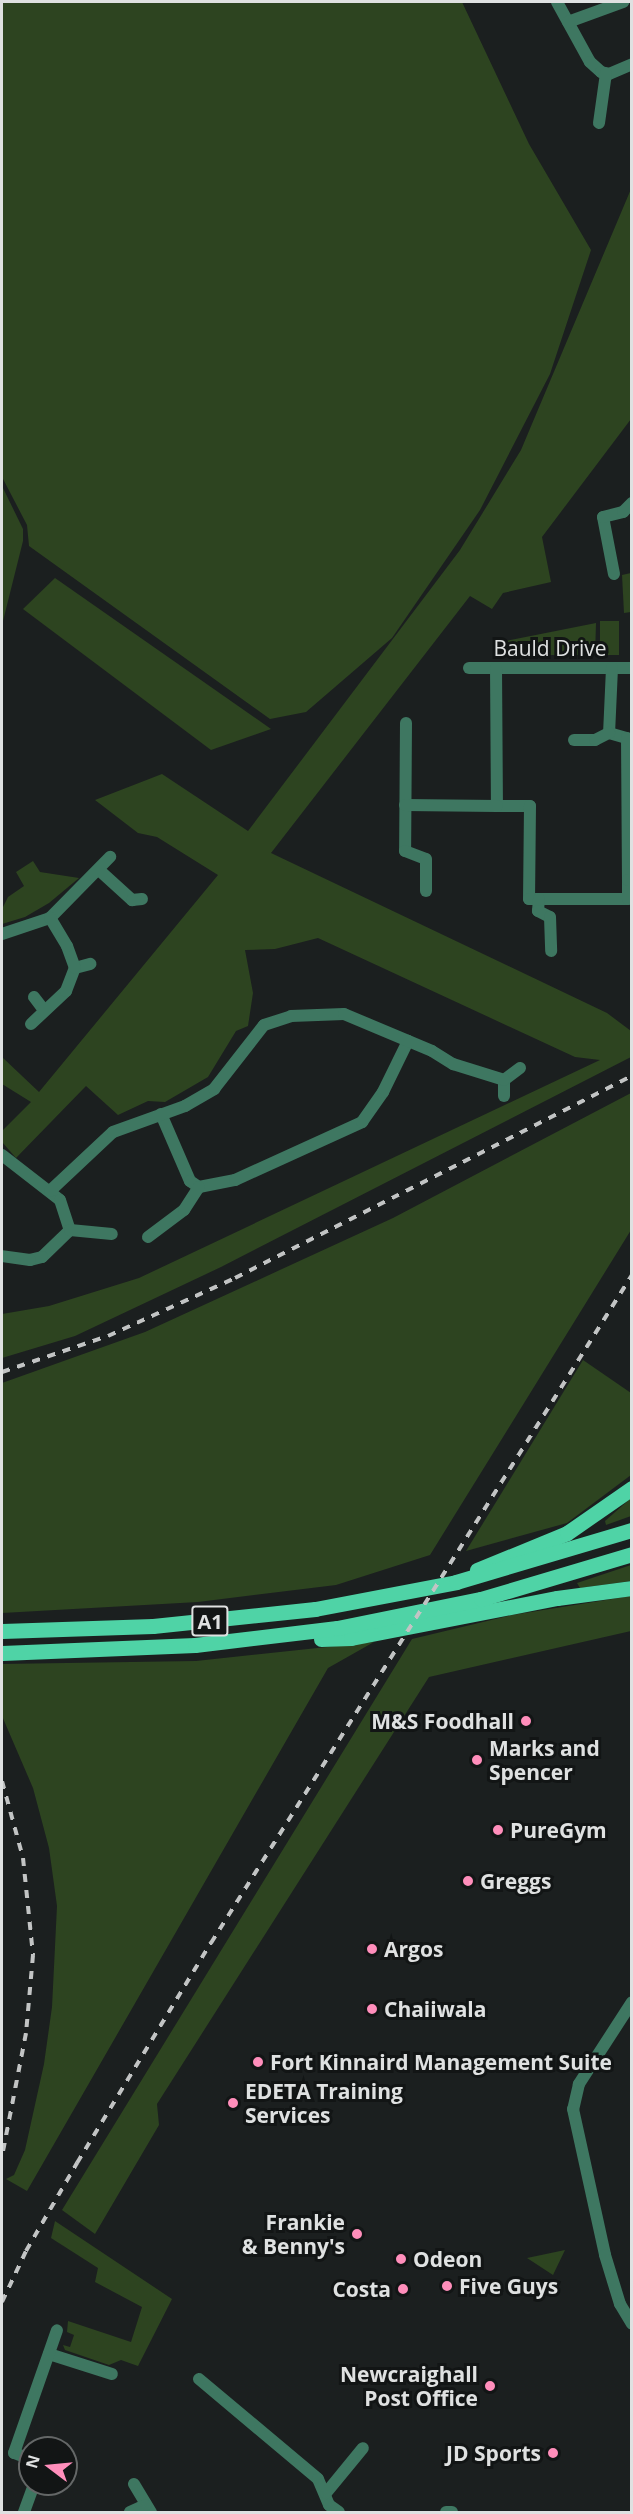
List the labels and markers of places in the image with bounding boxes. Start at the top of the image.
place label: M&S Foodhall [371,1708,514,1734]
marker: M&S Foodhall [519,1714,533,1728]
place label: Marks and Spencer [489,1735,600,1785]
marker: Marks and Spencer [470,1753,484,1767]
place label: PureGym [510,1817,607,1843]
marker: PureGym [491,1823,505,1837]
place label: Greggs [480,1868,551,1894]
marker: Greggs [461,1874,475,1888]
place label: Argos [384,1936,443,1962]
marker: Argos [365,1942,379,1956]
place label: Chaiiwala [384,1996,486,2022]
marker: Chaiiwala [365,2002,379,2016]
place label: Fort Kinnaird Management Suite [270,2049,612,2075]
marker: Fort Kinnaird Management Suite [251,2055,265,2069]
place label: EDETA Training Services [245,2078,403,2128]
marker: EDETA Training Services [226,2096,240,2110]
place label: Frankie & Benny's [242,2209,345,2259]
marker: Frankie & Benny's [350,2227,364,2241]
place label: Odeon [413,2246,482,2272]
marker: Odeon [394,2252,408,2266]
place label: Five Guys [459,2273,558,2299]
place label: Costa [332,2276,391,2302]
marker: Five Guys [440,2279,454,2293]
marker: Costa [396,2282,410,2296]
place label: Newcraighall Post Office [340,2361,478,2411]
marker: Newcraighall Post Office [483,2379,497,2393]
place label: JD Sports [446,2440,541,2466]
marker: JD Sports [546,2446,560,2460]

